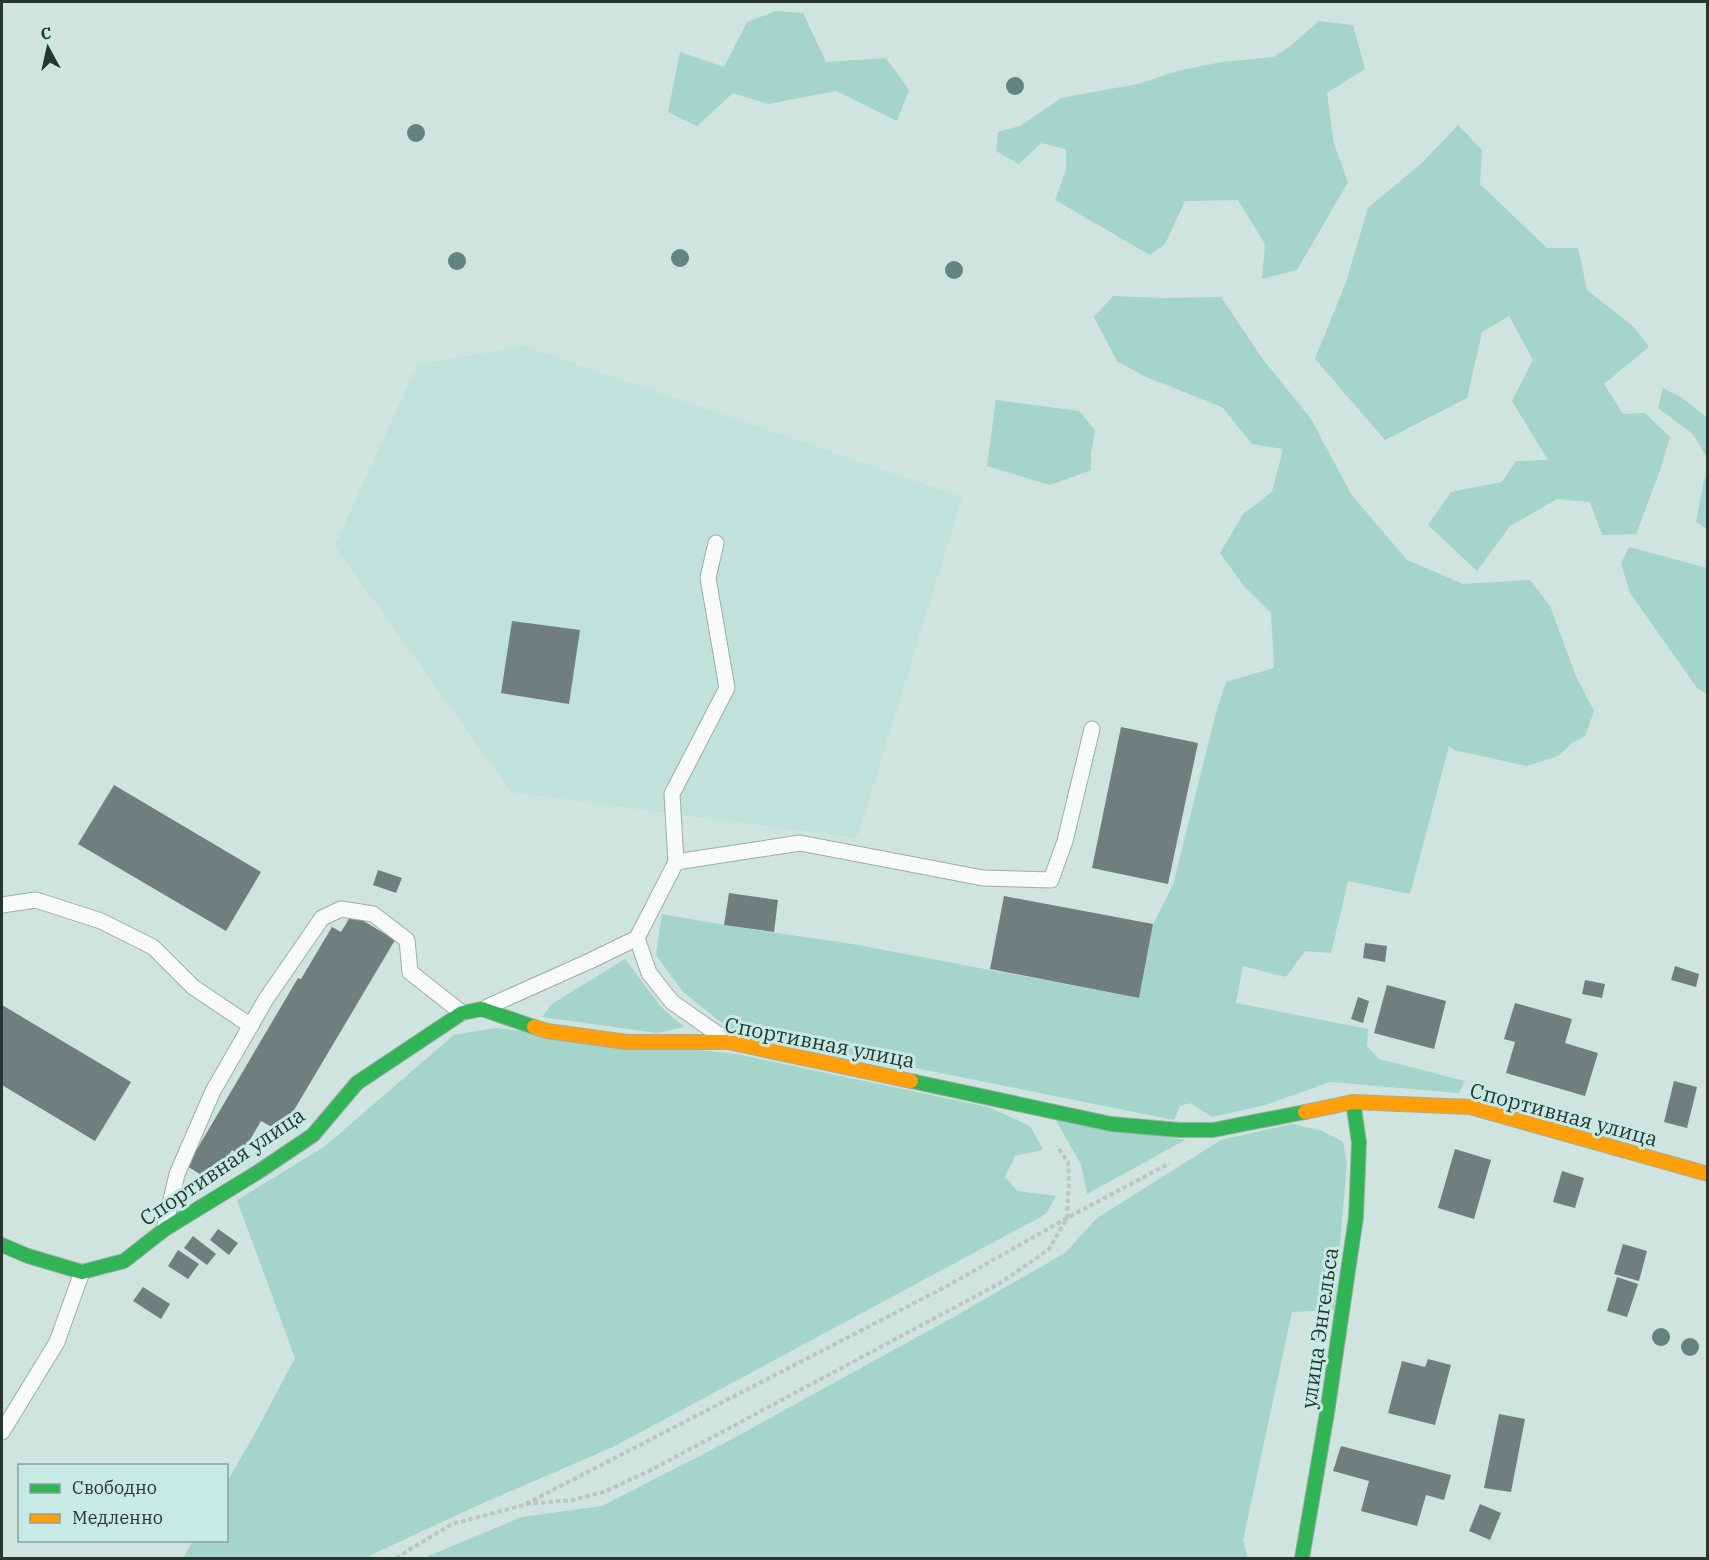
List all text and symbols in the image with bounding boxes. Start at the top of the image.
north arrow [18,18,78,78]
text: С [39,23,53,44]
street label: Спортивная улица [722,1010,918,1074]
street label: Спортивная улица [1467,1075,1661,1153]
street label: Спортивная улица [134,1100,310,1232]
street label: улица Энгельса [1294,1246,1344,1410]
legend [18,1464,228,1542]
text: Свободно [72,1476,157,1499]
text: Медленно [72,1506,163,1529]

